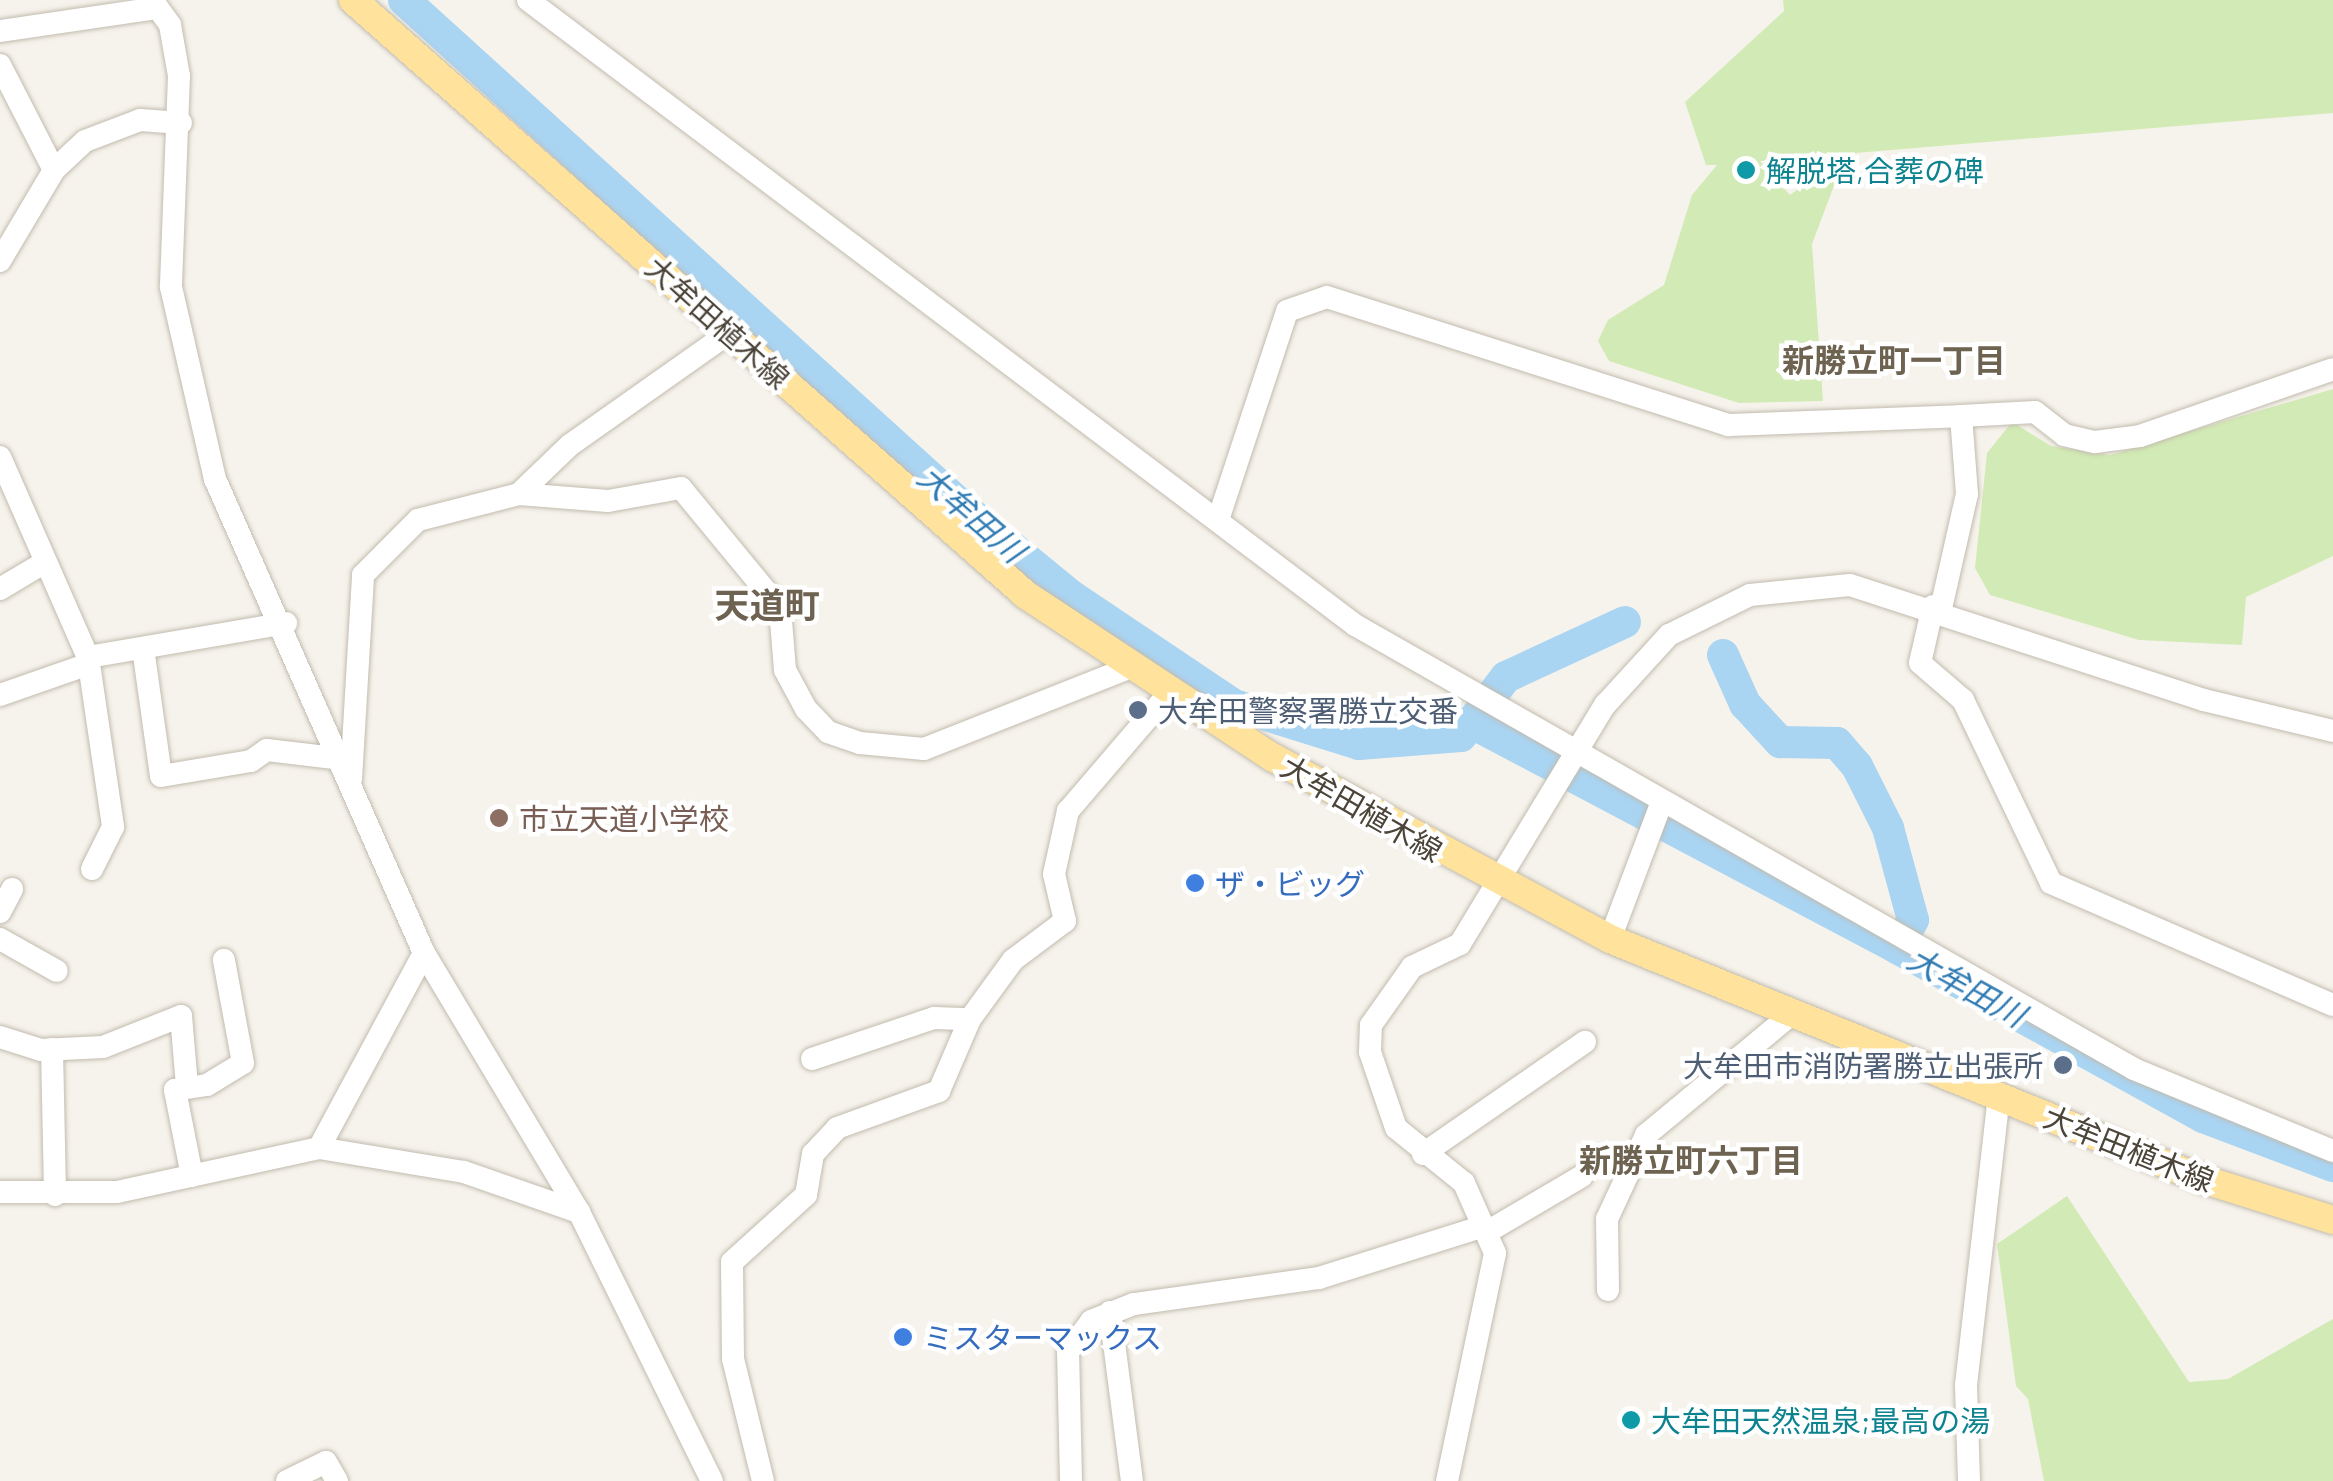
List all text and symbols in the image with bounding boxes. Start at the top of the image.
place label: 解脱塔,合葬の碑 [1766,152,1984,188]
marker: 解脱塔,合葬の碑 [1735,159,1757,181]
street label: 大牟田植木線 [639,248,797,396]
district label: 新勝立町一丁目 [1782,340,2006,378]
water label: 大牟田川 [911,457,1033,569]
district label: 天道町 [715,583,819,625]
place label: 大牟田警察署勝立交番 [1158,692,1458,728]
marker: 大牟田警察署勝立交番 [1127,699,1149,721]
street label: 大牟田植木線 [1275,747,1449,869]
place label: 市立天道小学校 [519,800,729,836]
marker: 市立天道小学校 [488,807,510,829]
place label: ザ・ビッグ [1215,865,1365,901]
marker: ザ・ビッグ [1184,872,1206,894]
water label: 大牟田川 [1902,938,2032,1034]
place label: 大牟田市消防署勝立出張所 [1683,1047,2043,1083]
marker: 大牟田市消防署勝立出張所 [2052,1054,2074,1076]
street label: 大牟田植木線 [2039,1098,2219,1198]
district label: 新勝立町六丁目 [1579,1140,1803,1178]
place label: ミスターマックス [923,1319,1163,1355]
marker: ミスターマックス [892,1326,914,1348]
place label: 大牟田天然温泉;最高の湯 [1651,1402,1990,1438]
marker: 大牟田天然温泉;最高の湯 [1620,1409,1642,1431]

